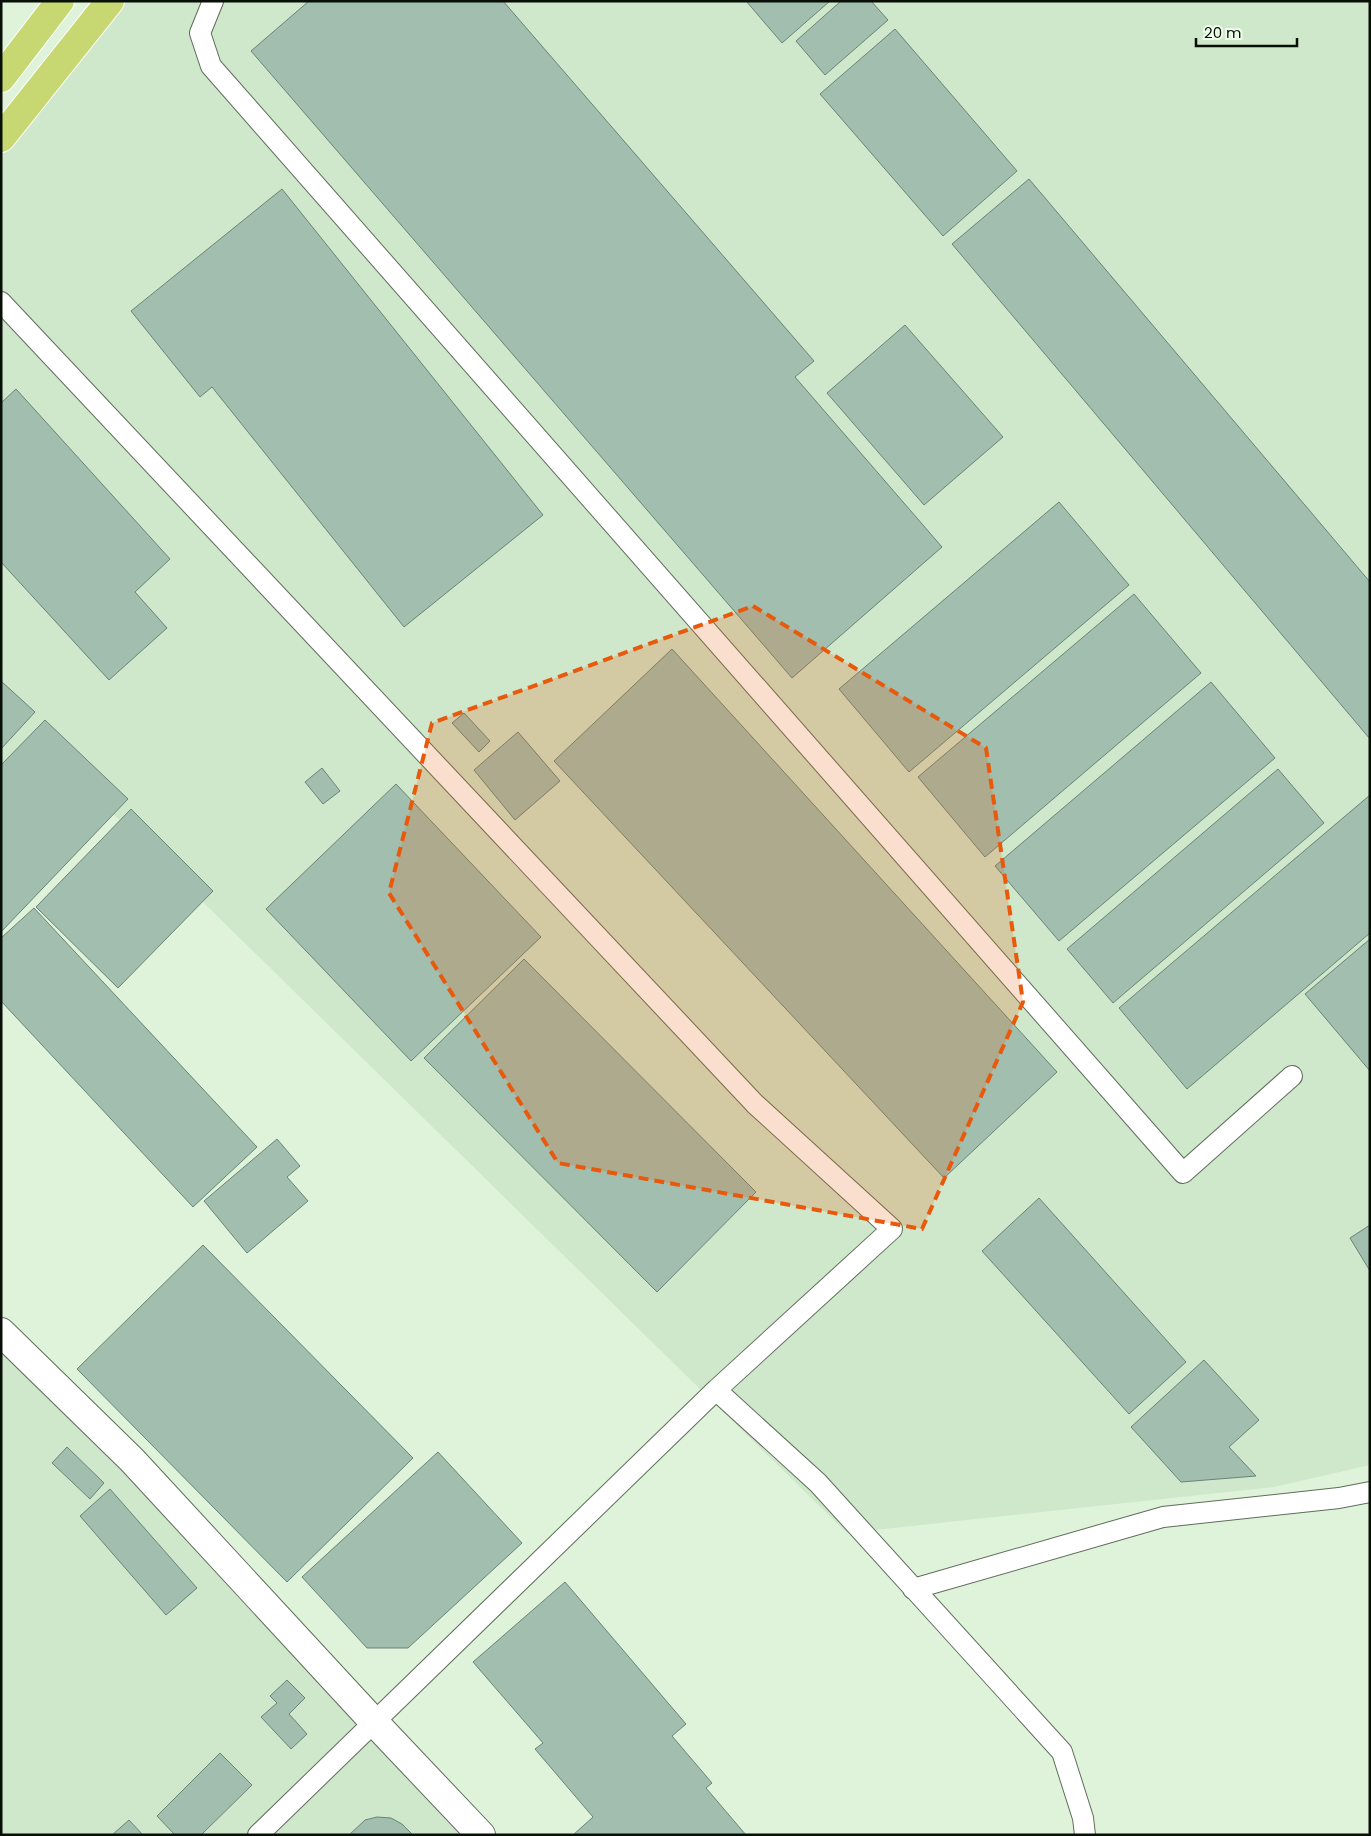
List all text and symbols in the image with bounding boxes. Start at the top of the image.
scale bar [1196,15,1297,47]
text: 20 m [1204,22,1242,43]

